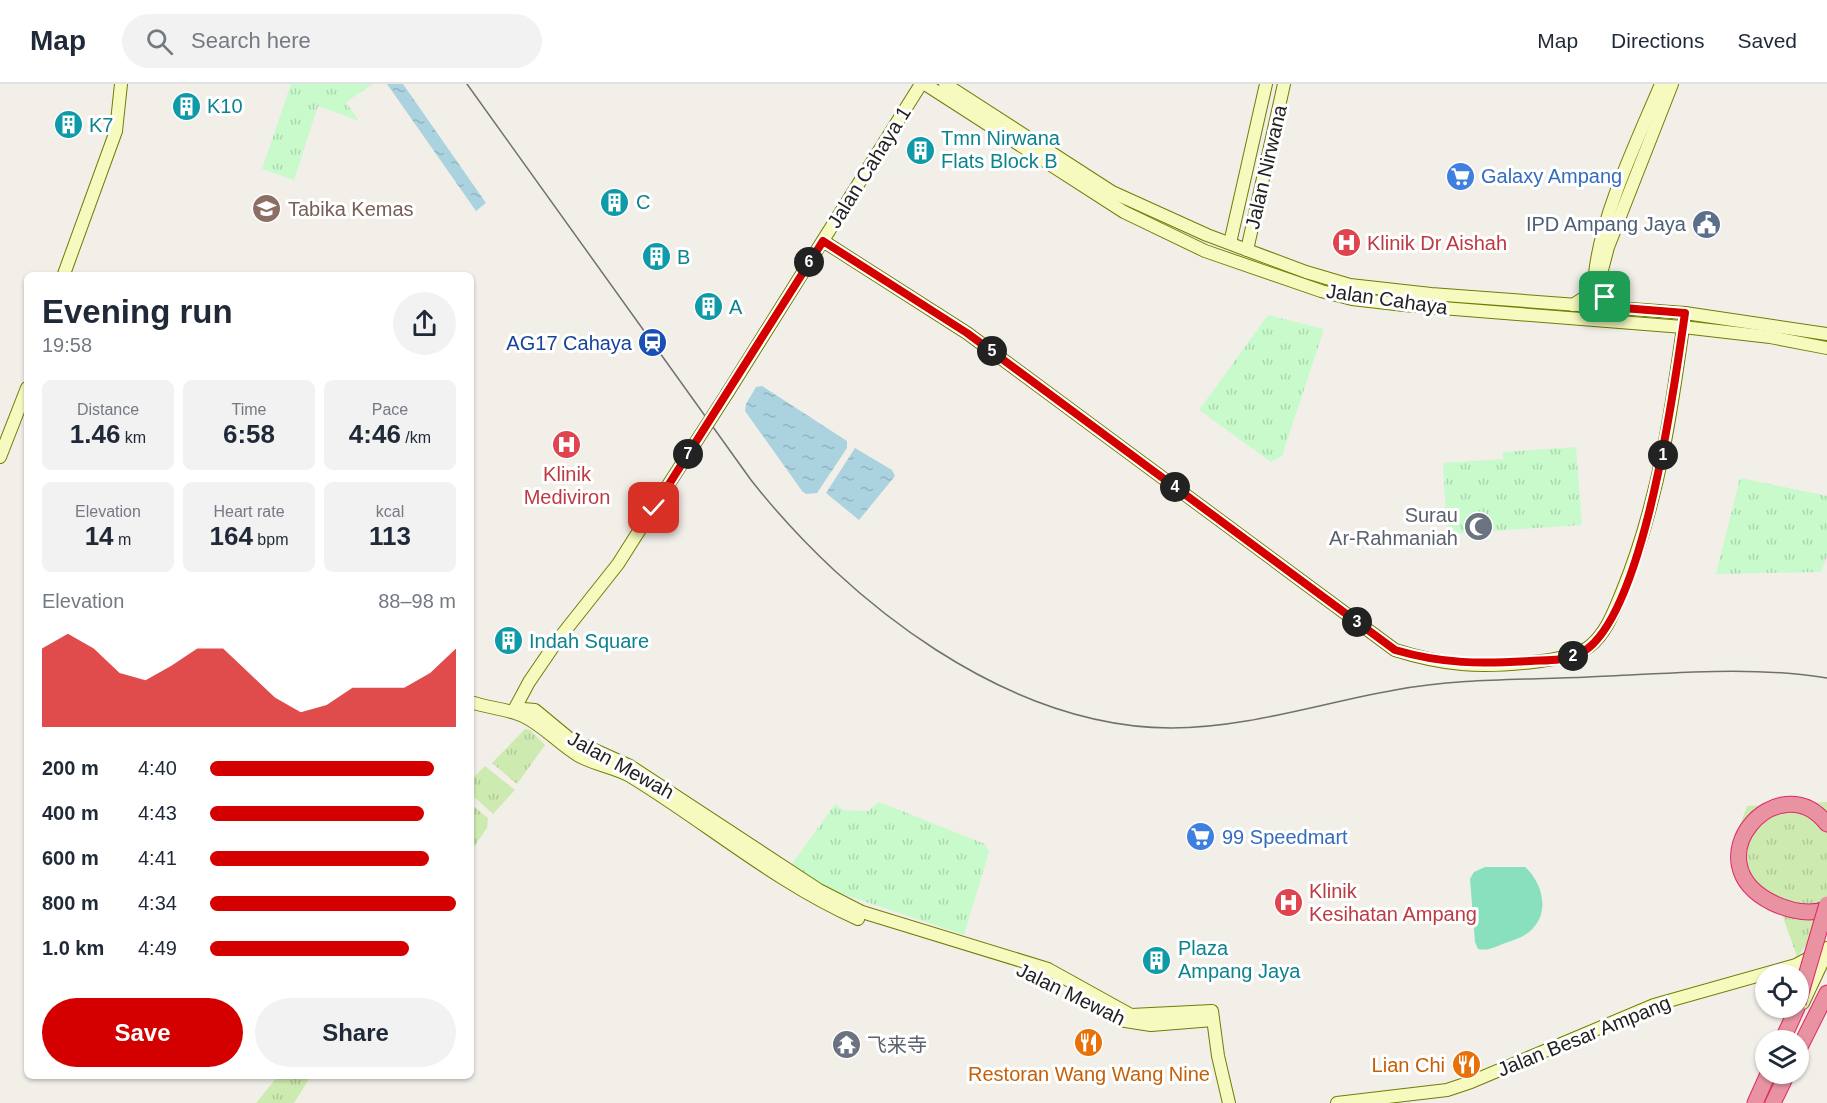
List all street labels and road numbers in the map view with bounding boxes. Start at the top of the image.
street label: Jalan Cahaya 1 [823,102,915,232]
street label: Jalan Nirwana [1241,102,1291,231]
street label: Jalan Cahaya [1325,280,1450,319]
street label: Jalan Mewah [564,727,678,803]
street label: Jalan Mewah [1013,958,1129,1030]
street label: Jalan Besar Ampang [1494,991,1674,1081]

